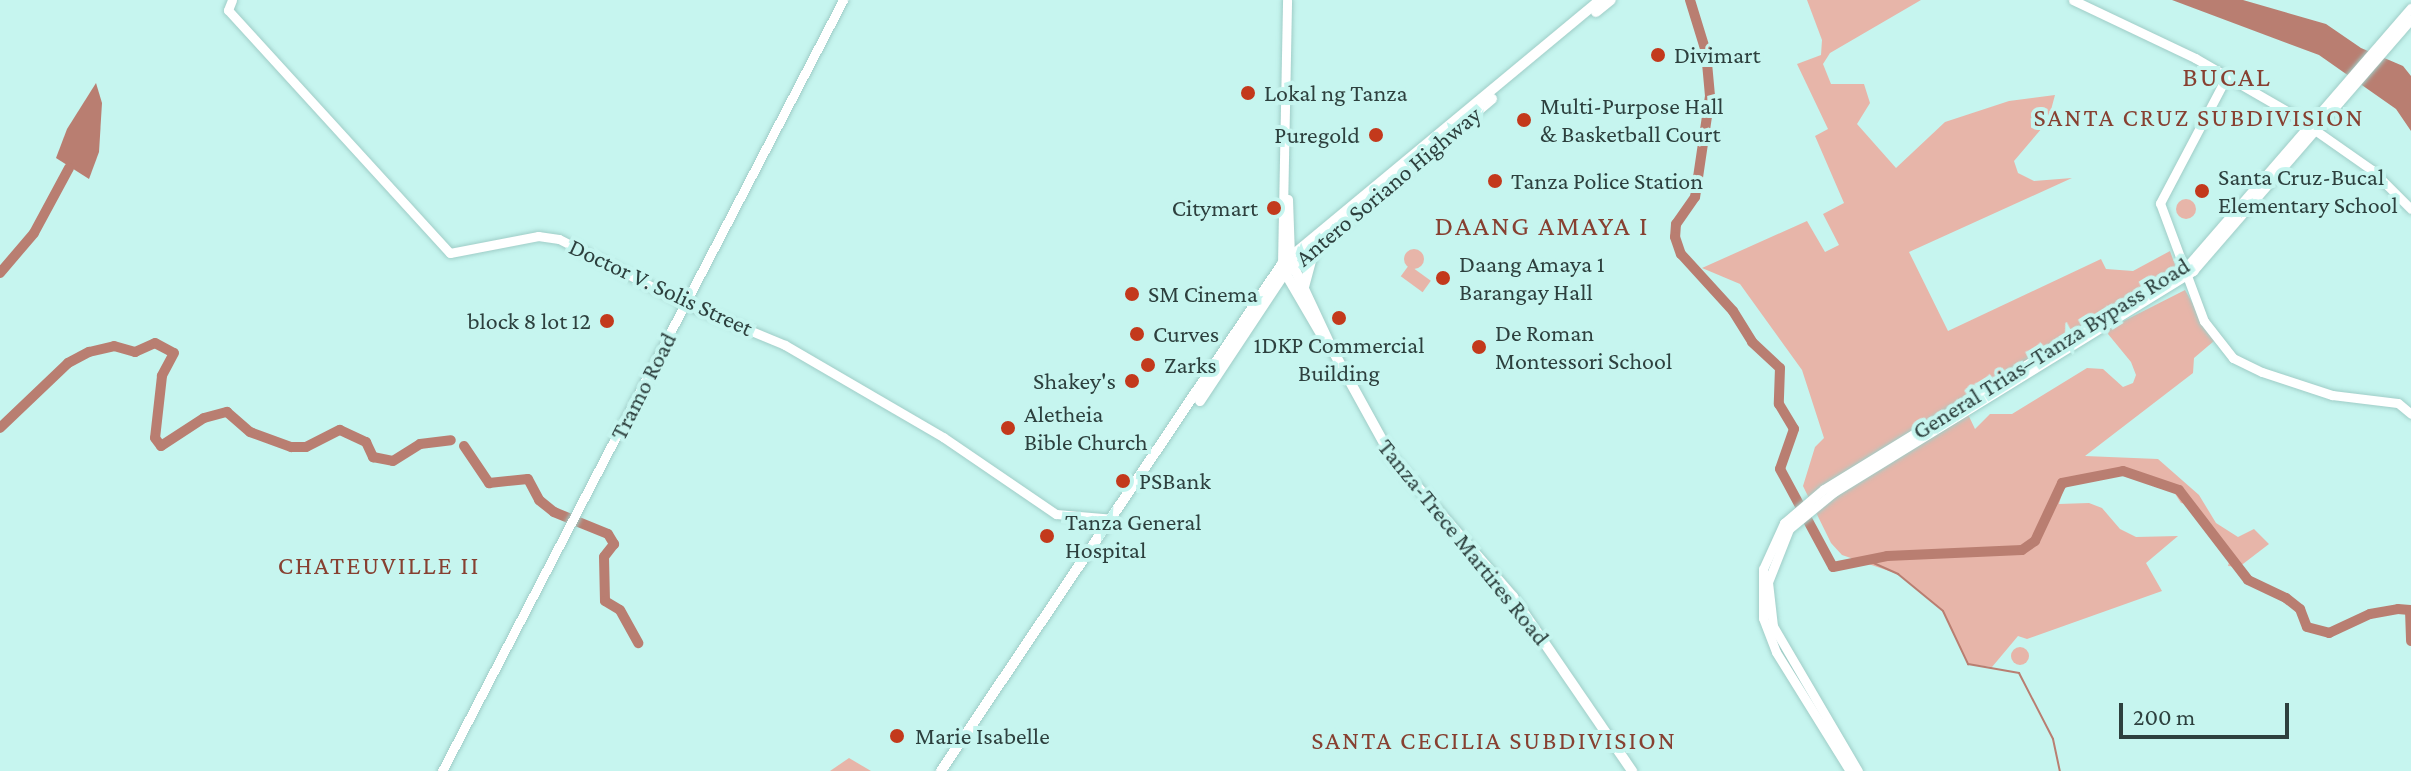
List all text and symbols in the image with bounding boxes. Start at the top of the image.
place label: Divimart [1674,41,1761,69]
marker: Divimart [1649,46,1667,64]
district label: BUCAL [2182,60,2272,94]
place label: Lokal ng Tanza [1264,79,1408,107]
marker: Lokal ng Tanza [1239,84,1257,102]
place label: Multi-Purpose Hall & Basketball Court [1540,92,1724,148]
street label: Antero Soriano Highway [1289,100,1487,272]
district label: SANTA CRUZ SUBDIVISION [2033,102,2365,134]
marker: Multi-Purpose Hall & Basketball Court [1515,111,1533,129]
place label: Puregold [1274,121,1360,149]
marker: Puregold [1367,126,1385,144]
place label: Santa Cruz-Bucal Elementary School [2218,163,2398,219]
place label: Tanza Police Station [1511,167,1703,195]
marker: Tanza Police Station [1486,172,1504,190]
marker: Santa Cruz-Bucal Elementary School [2193,182,2211,200]
place label: Citymart [1172,194,1258,222]
marker: Citymart [1265,199,1283,217]
district label: DAANG AMAYA I [1435,209,1649,243]
street label: Doctor V. Solis Street [565,232,757,342]
place label: Daang Amaya 1 Barangay Hall [1459,250,1605,306]
street label: General Trias–Tanza Bypass Road [1907,251,2195,445]
marker: Daang Amaya 1 Barangay Hall [1434,269,1452,287]
place label: SM Cinema [1148,280,1258,308]
marker: SM Cinema [1123,285,1141,303]
place label: block 8 lot 12 [467,307,591,335]
marker: 1DKP Commercial Building [1330,309,1348,327]
marker: block 8 lot 12 [598,312,616,330]
place label: De Roman Montessori School [1495,319,1672,375]
place label: Curves [1153,320,1219,348]
marker: Curves [1128,325,1146,343]
street label: Tramo Road [604,328,682,444]
place label: 1DKP Commercial Building [1253,331,1425,387]
marker: De Roman Montessori School [1470,338,1488,356]
place label: Zarks [1164,351,1217,379]
marker: Zarks [1139,356,1157,374]
place label: Shakey's [1033,367,1116,395]
marker: Shakey's [1123,372,1141,390]
place label: Aletheia Bible Church [1024,400,1148,456]
marker: Aletheia Bible Church [999,419,1017,437]
street label: Tanza-Trece Martires Road [1372,433,1556,651]
place label: PSBank [1139,467,1211,495]
marker: PSBank [1114,472,1132,490]
place label: Tanza General Hospital [1065,508,1202,564]
marker: Tanza General Hospital [1036,525,1058,547]
district label: CHATEUVILLE II [278,550,480,582]
scale bar [2123,687,2293,737]
text: 200 m [2133,703,2195,730]
place label: Marie Isabelle [915,722,1050,750]
marker: Marie Isabelle [886,725,908,747]
district label: SANTA CECILIA SUBDIVISION [1311,725,1677,757]

